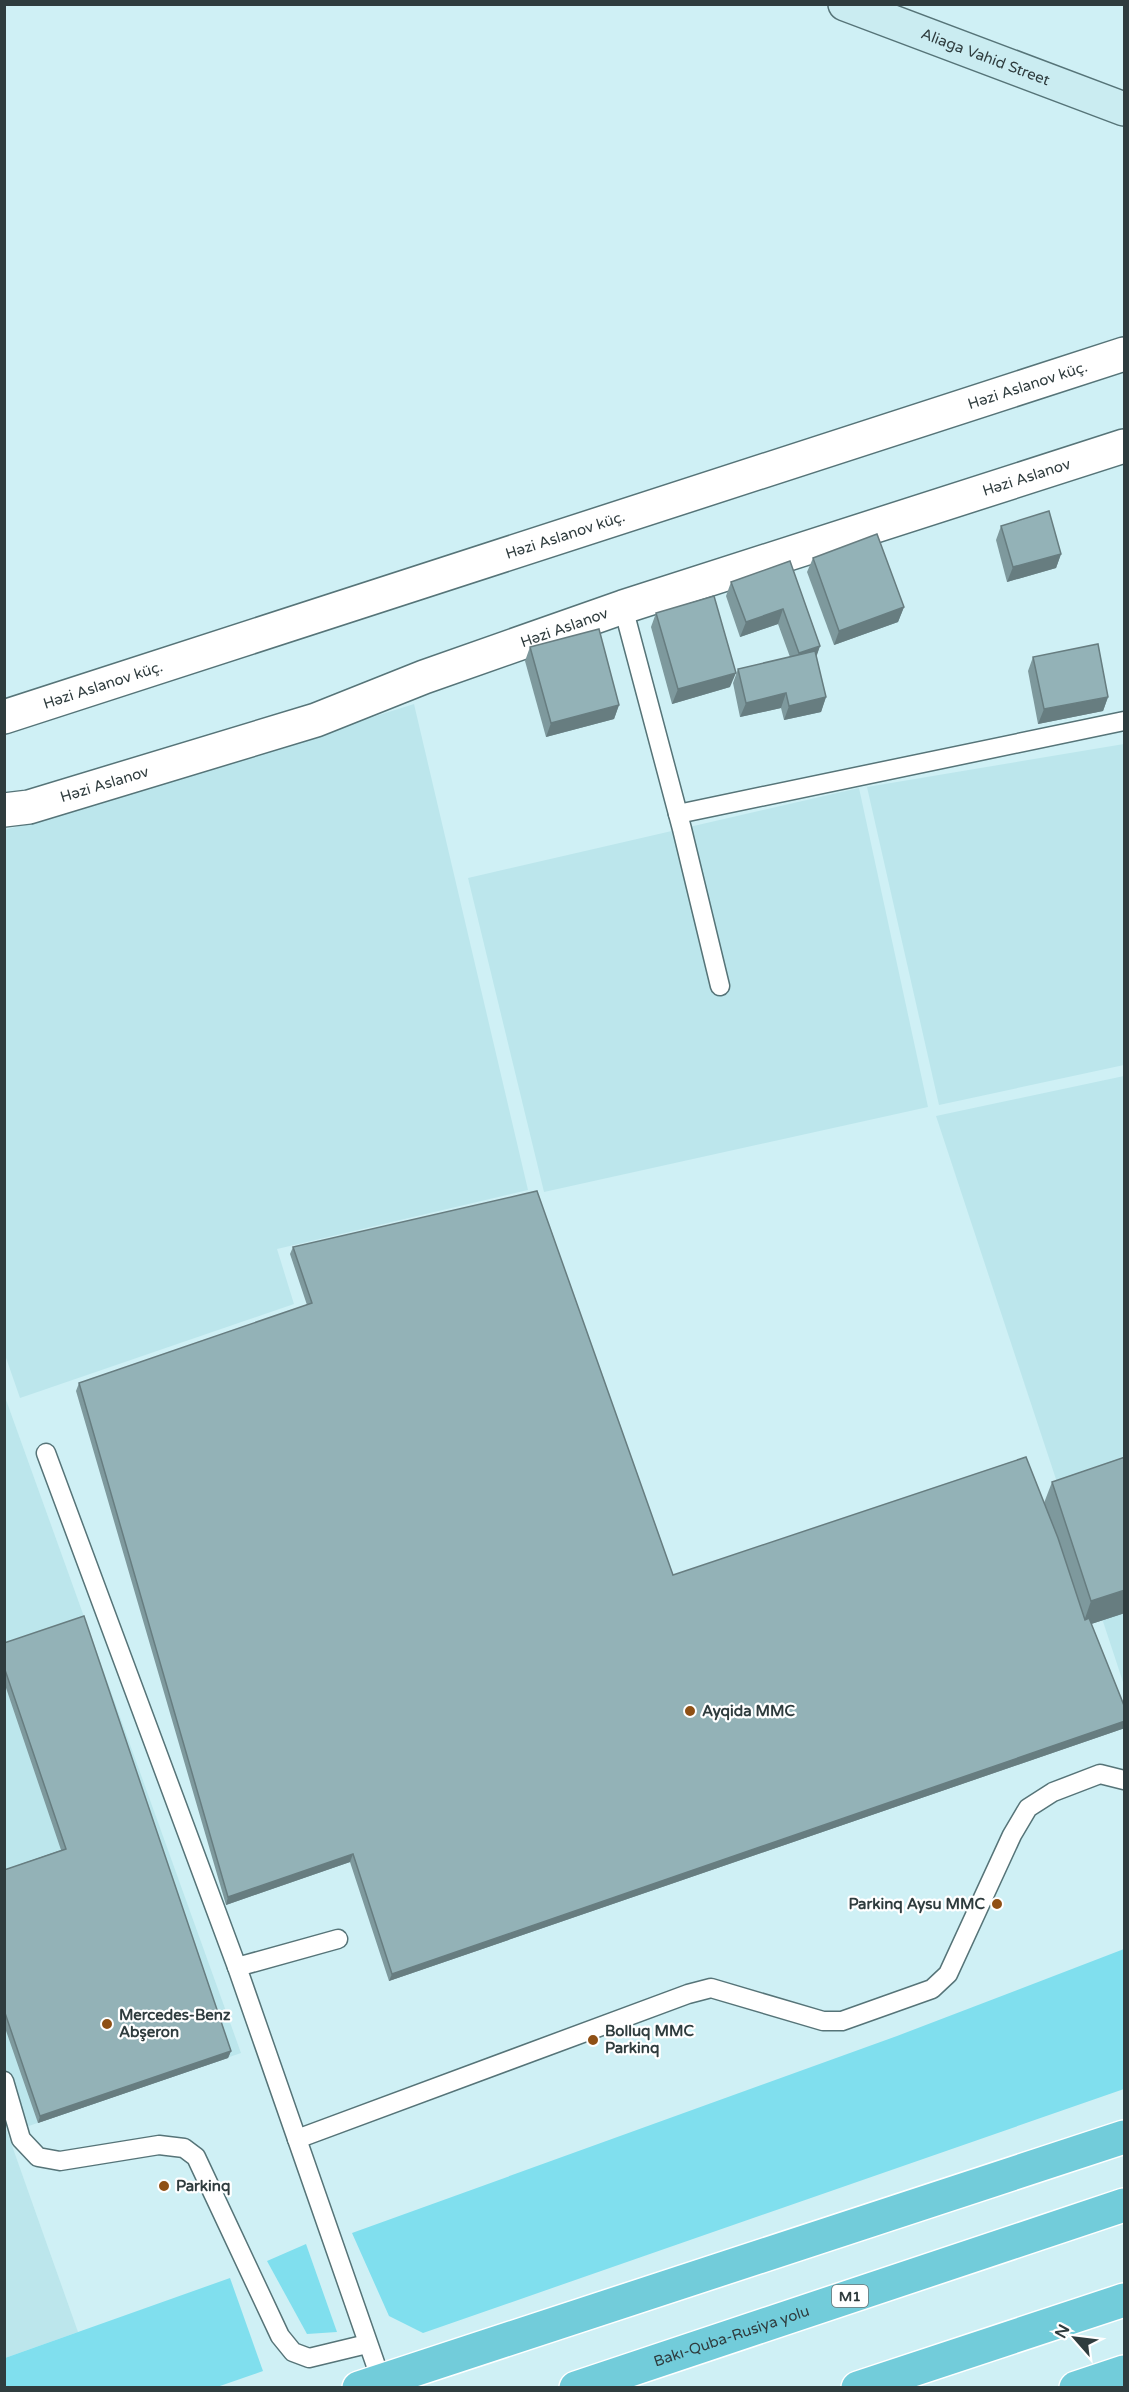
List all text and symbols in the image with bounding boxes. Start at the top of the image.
street label: Aliaga Vahid Street [919,24,1052,89]
street label: Həzi Aslanov küç. [966,357,1090,413]
street label: Həzi Aslanov [980,455,1073,500]
street label: Həzi Aslanov küç. [503,507,627,563]
street label: Həzi Aslanov [518,604,610,651]
street label: Həzi Aslanov küç. [41,657,165,713]
street label: Həzi Aslanov [58,762,151,806]
place label: Ayqida MMC [702,1702,796,1721]
marker: Ayqida MMC [683,1704,697,1718]
place label: Parkinq Aysu MMC [848,1895,986,1914]
marker: Parkinq Aysu MMC [990,1897,1004,1911]
place label: Mercedes-Benz Abşeron [119,2006,231,2042]
marker: Mercedes-Benz Abşeron [100,2017,114,2031]
place label: Bolluq MMC Parkinq [605,2022,694,2058]
marker: Bolluq MMC Parkinq [586,2033,600,2047]
place label: Parkinq [176,2177,230,2196]
marker: Parkinq [157,2179,171,2193]
road number: M1 [832,2285,868,2307]
street label: Bakı-Quba-Rusiya yolu [651,2302,812,2370]
north arrow [1045,2308,1105,2368]
text: N [1051,2321,1074,2342]

